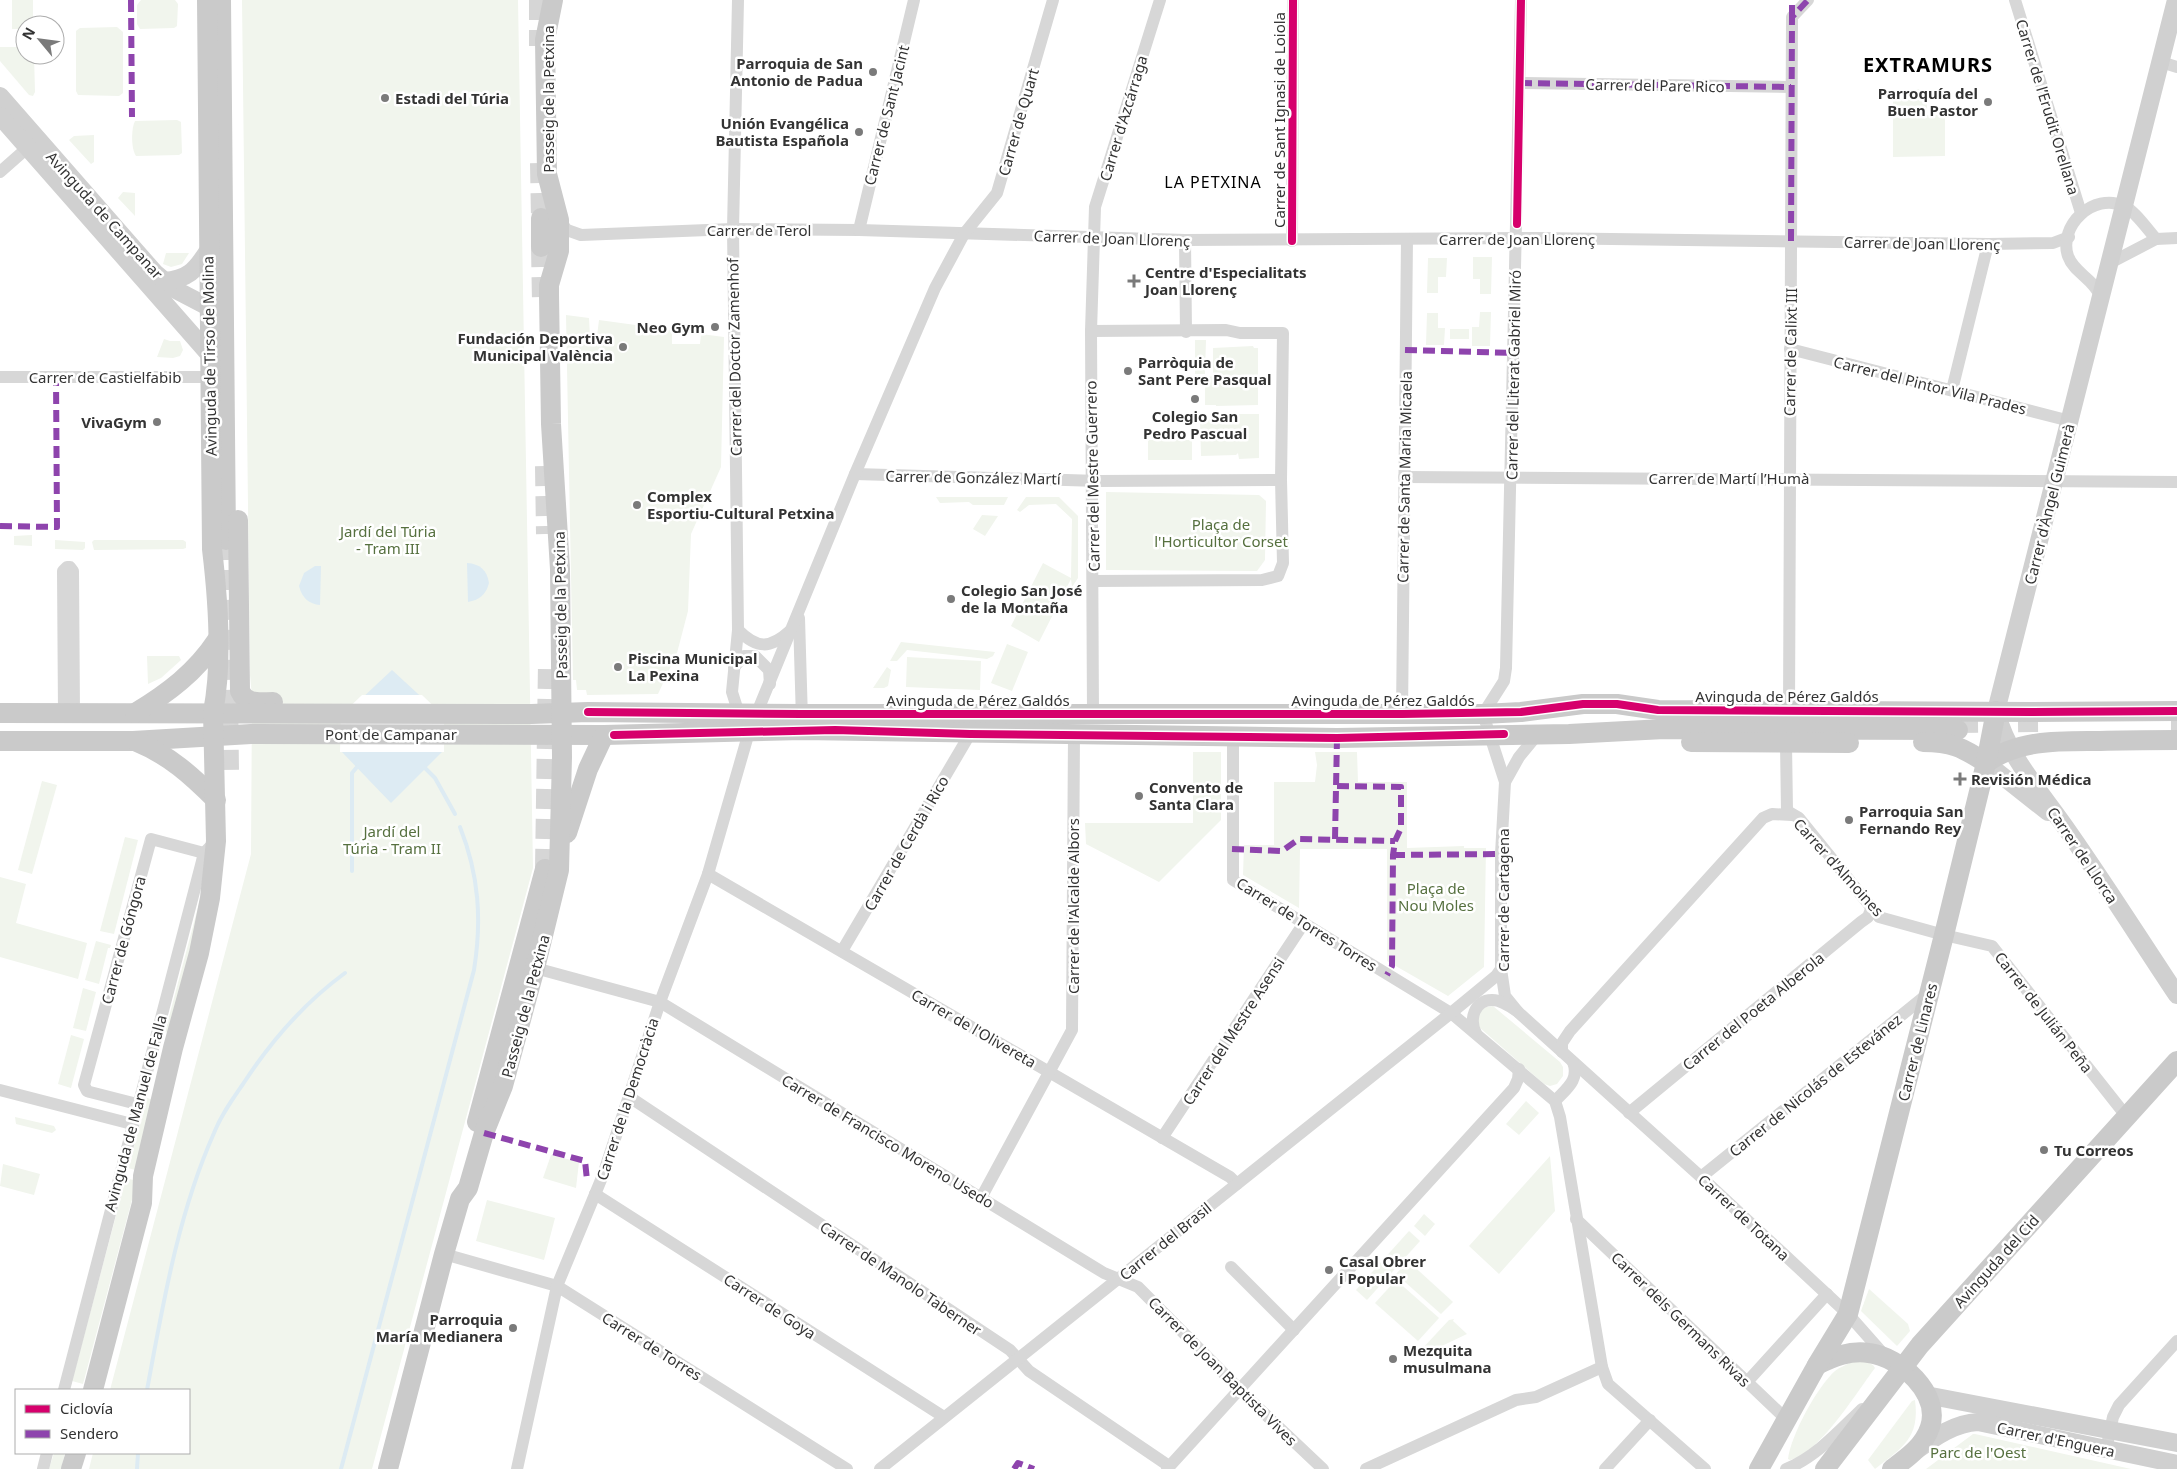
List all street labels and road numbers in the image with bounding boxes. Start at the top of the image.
street label: Carrer de Sant Ignasi de Loiola [1269,12,1289,228]
street label: Carrer de l’Erudit Orellana [2012,17,2084,197]
street label: Passeig de la Petxina [538,25,558,173]
street label: Carrer de Sant Jacint [859,42,913,187]
street label: Carrer d'Azcárraga [1094,53,1152,183]
street label: Carrer de Quart [993,65,1043,178]
street label: Carrer del Pare Rico [1585,74,1725,96]
street label: Avinguda de Campanar [42,147,168,283]
street label: Carrer de Terol [707,220,811,240]
street label: Carrer de Joan Llorenç [1033,225,1191,251]
street label: Carrer de Joan Llorenç [1439,229,1595,249]
street label: Carrer de Joan Llorenç [1844,232,2000,254]
street label: Avinguda de Tirso de Molina [197,256,221,456]
street label: Carrer del Doctor Zamenhof [722,257,746,456]
street label: Carrer del Literat Gabriel Miró [1501,270,1525,480]
street label: Carrer de Calixt III [1779,288,1801,416]
street label: Carrer del Pintor Vila Prades [1831,351,2029,419]
street label: Carrer de Castielfabib [29,367,181,387]
street label: Carrer de Santa Maria Micaela [1392,371,1416,583]
street label: Carrer del Mestre Guerrero [1080,380,1104,572]
street label: Carrer d'Àngel Guimerà [2019,421,2079,587]
street label: Carrer de González Martí [885,465,1062,489]
street label: Carrer de Martí l’Humà [1649,468,1809,488]
street label: Passeig de la Petxina [549,531,571,679]
street label: Avinguda de Pérez Galdós [1695,686,1879,706]
street label: Avinguda de Pérez Galdós [886,690,1070,710]
street label: Avinguda de Pérez Galdós [1291,690,1475,710]
street label: Pont de Campanar [325,724,457,744]
street label: Carrer de Cerdà i Rico [859,772,953,914]
street label: Carrer de Llorca [2043,803,2123,907]
street label: Carrer d'Almoines [1790,814,1888,920]
street label: Carrer de l'Alcalde Albors [1063,818,1083,994]
street label: Carrer de Cartagena [1493,828,1513,972]
street label: Carrer de Torres Torres [1233,873,1381,975]
street label: Carrer de Góngora [96,874,150,1006]
street label: Passeig de la Petxina [496,932,554,1080]
street label: Carrer del Poeta Alberola [1678,948,1828,1074]
street label: Carrer de Julián Peña [1991,948,2097,1076]
street label: Carrer del Mestre Asensi [1178,953,1288,1109]
street label: Carrer de Linares [1893,981,1941,1103]
street label: Carrer de l'Olivereta [908,984,1040,1072]
street label: Carrer de Nicolás de Estevánez [1725,1009,1905,1161]
street label: Avinguda de Manuel de Falla [99,1013,171,1213]
street label: Carrer de la Democràcia [591,1015,663,1183]
street label: Carrer de Francisco Moreno Usedo [778,1070,998,1212]
street label: Carrer de Totana [1694,1169,1794,1265]
street label: Carrer del Brasil [1115,1198,1215,1284]
street label: Avinguda del Cid [1949,1210,2043,1312]
street label: Carrer de Manolo Taberner [816,1216,986,1340]
street label: Carrer dels Germans Rivas [1607,1247,1755,1391]
street label: Carrer de Goya [720,1269,820,1343]
street label: Carrer de Joan Baptista Vives [1144,1292,1302,1450]
street label: Carrer de Torres [598,1307,706,1385]
street label: Carrer d'Enguera [1995,1417,2117,1461]

